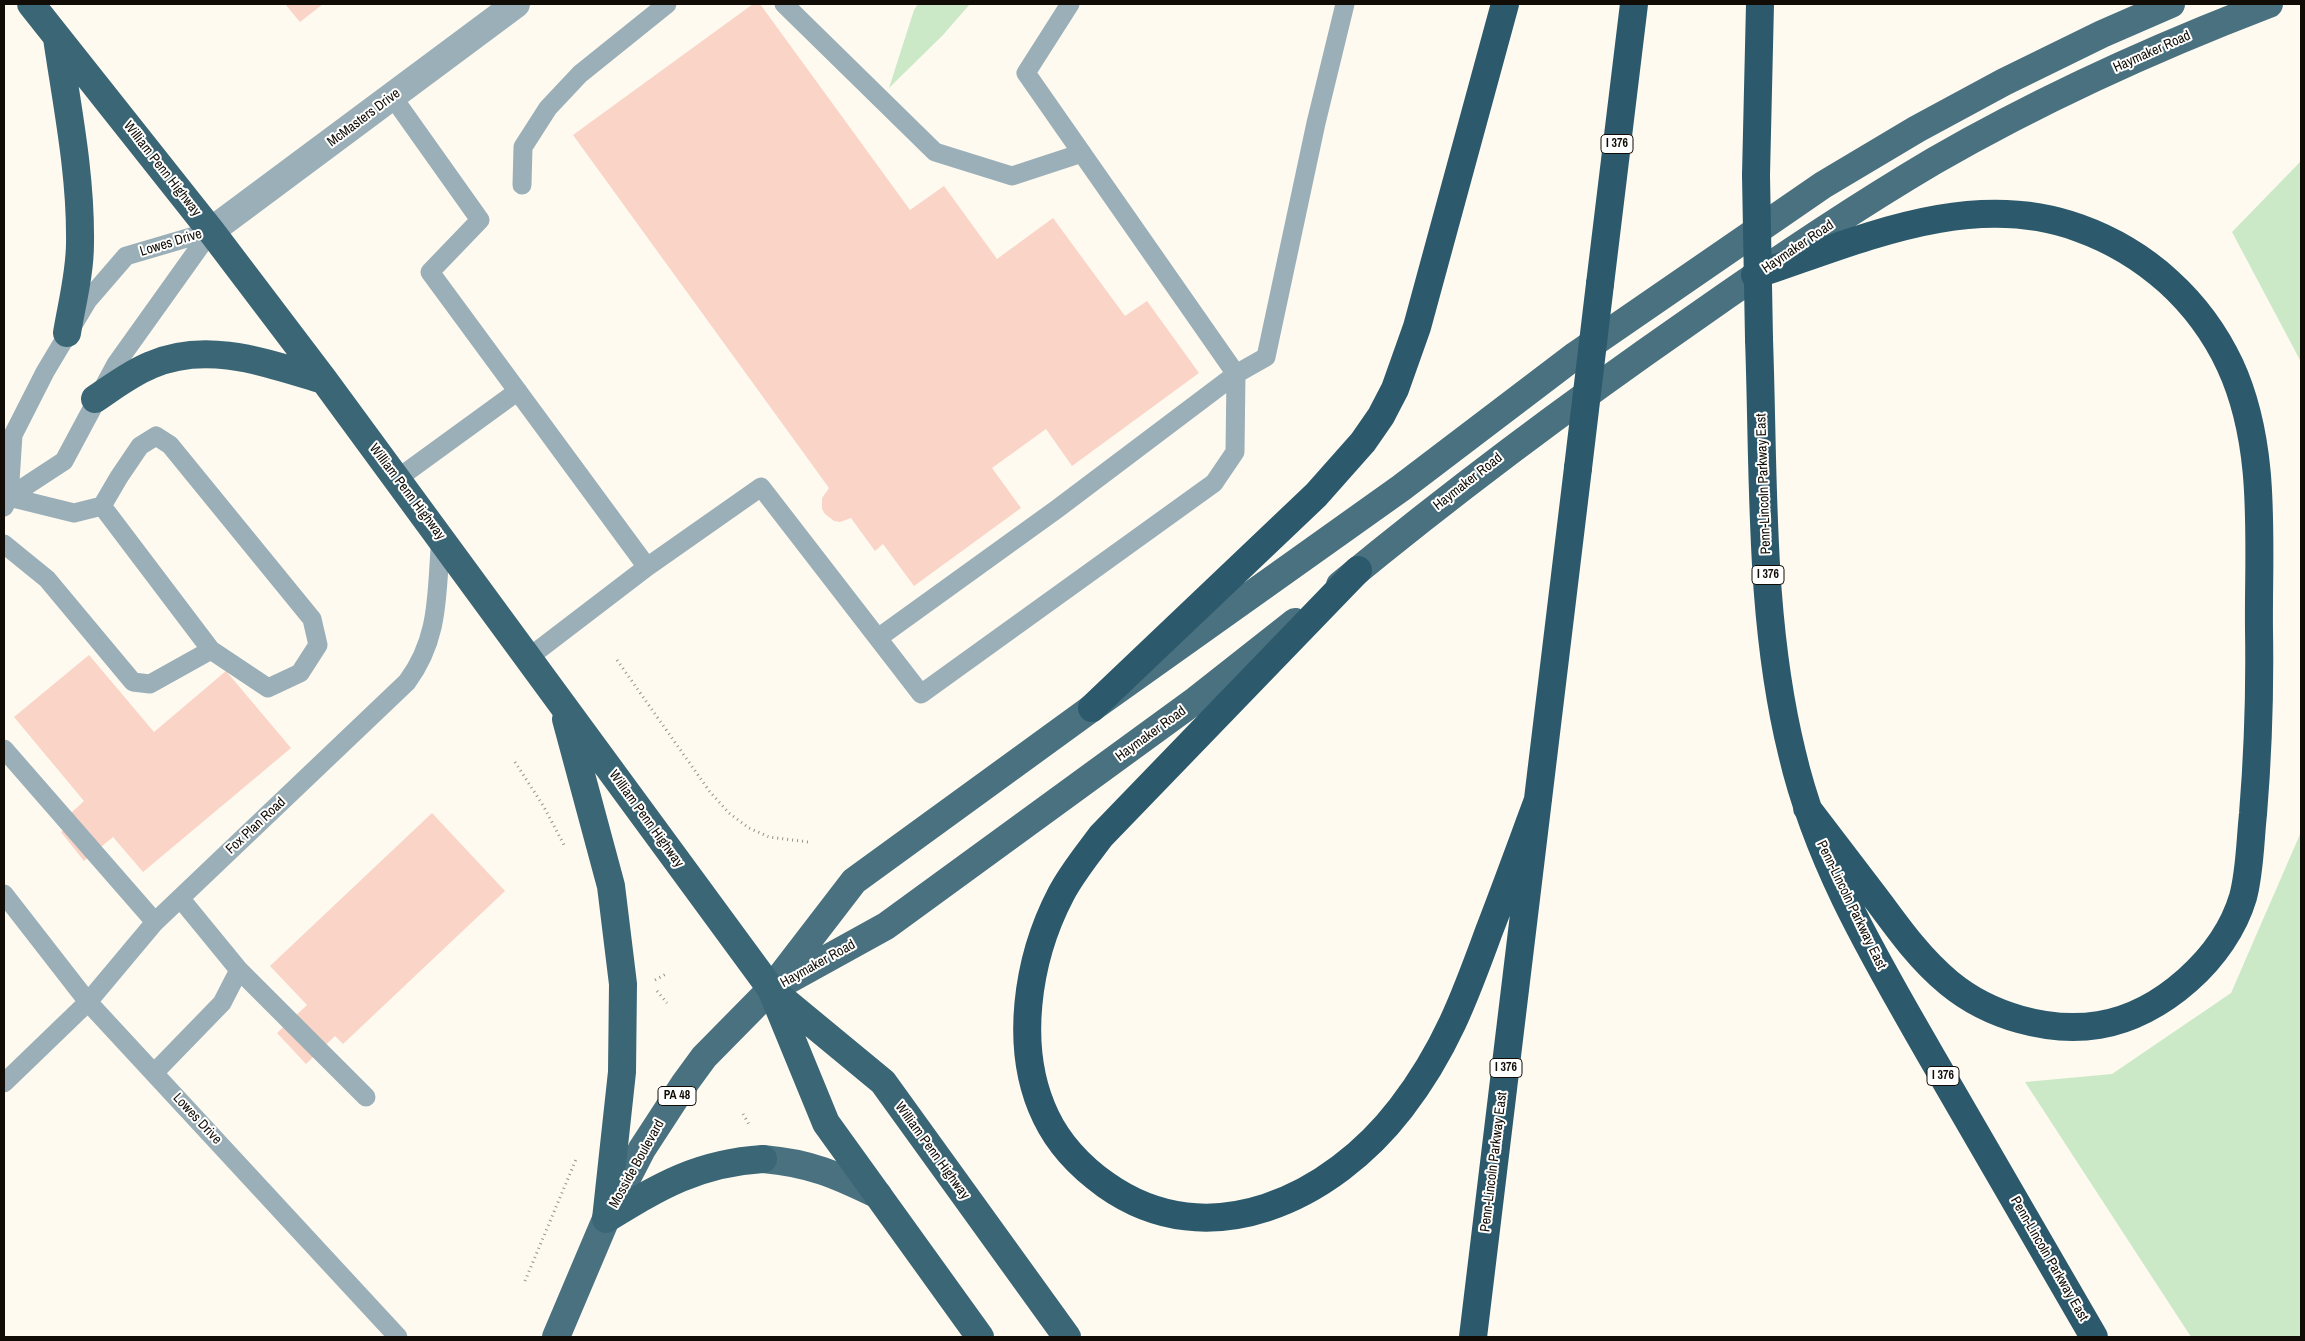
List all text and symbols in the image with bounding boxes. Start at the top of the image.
street label: Haymaker Road [2111,27,2193,77]
street label: McMasters Drive [324,85,404,151]
street label: William Penn Highway [120,118,204,220]
road number: I 376 [1601,134,1633,154]
street label: Haymaker Road [1759,217,1837,277]
street label: Lowes Drive [138,226,204,260]
street label: Penn-Lincoln Parkway East [1753,413,1775,555]
street label: William Penn Highway [365,441,449,543]
street label: Haymaker Road [1430,450,1506,514]
road number: I 376 [1752,566,1784,584]
street label: Haymaker Road [1113,703,1189,765]
street label: William Penn Highway [605,767,687,871]
street label: Fox Plan Road [223,794,289,858]
street label: Penn-Lincoln Parkway East [1813,838,1889,972]
street label: Haymaker Road [778,937,858,991]
road number: I 376 [1490,1058,1522,1078]
road number: I 376 [1927,1066,1959,1086]
road number: PA 48 [658,1086,696,1106]
street label: Lowes Drive [169,1090,225,1148]
street label: Penn-Lincoln Parkway East [1477,1091,1511,1233]
street label: William Penn Highway [891,1099,973,1203]
street label: Mosside Boulevard [606,1117,668,1211]
street label: Penn-Lincoln Parkway East [2006,1194,2092,1324]

